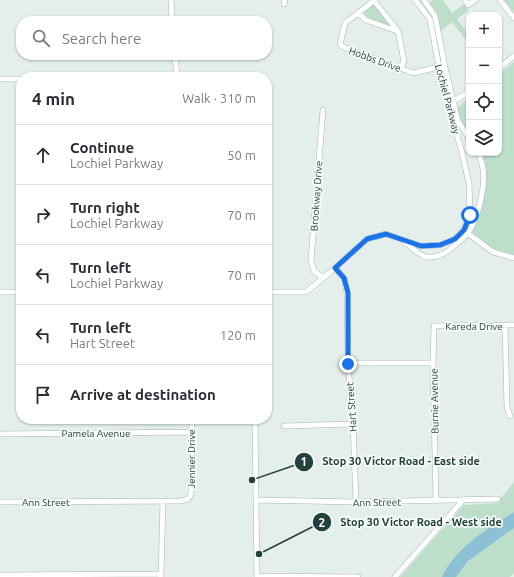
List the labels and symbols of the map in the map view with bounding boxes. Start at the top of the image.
street label: Hobbs Drive [347,45,402,74]
street label: Lochiel Parkway [433,63,462,135]
street label: Brookway Drive [309,160,324,232]
route start [461,206,479,224]
street label: Kareda Drive [445,321,503,332]
route end [339,355,357,373]
street label: Burnie Avenue [428,368,441,434]
street label: Hart Street [344,382,359,432]
street label: Pamela Avenue [62,428,130,439]
street label: Jennier Drive [186,429,197,489]
callout: Stop 30 Victor Road - East side [294,450,488,473]
text: 1 [301,455,307,468]
text: Stop 30 Victor Road - East side [322,455,480,467]
street label: Ann Street [22,497,70,508]
street label: Ann Street [353,497,401,508]
callout: Stop 30 Victor Road - West side [312,511,510,534]
text: 2 [319,516,326,529]
text: Stop 30 Victor Road - West side [340,516,502,528]

